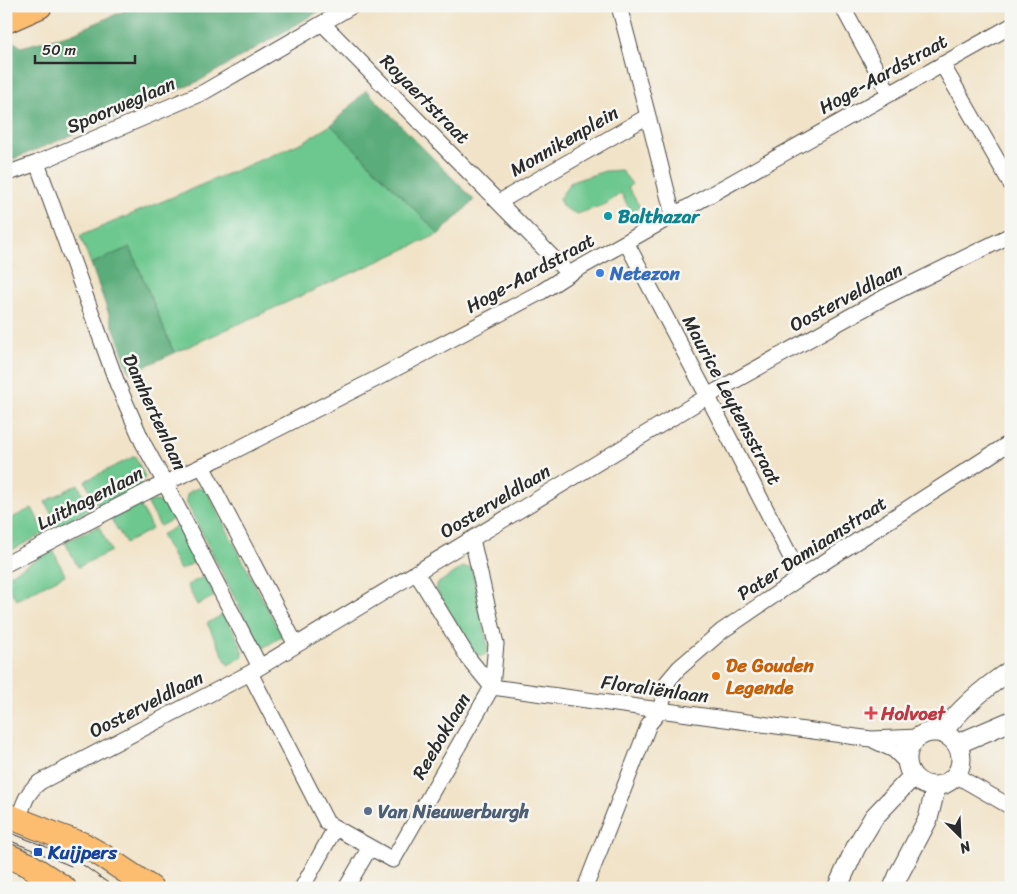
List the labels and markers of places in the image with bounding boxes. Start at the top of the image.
place label: Balthazar [618,200,701,233]
marker: Balthazar [602,210,614,222]
place label: Netezon [609,257,680,290]
marker: Netezon [594,267,606,279]
place label: De Gouden Legende [726,649,815,704]
marker: De Gouden Legende [710,670,722,682]
place label: Holvoet [880,697,946,730]
marker: Holvoet [865,707,877,719]
place label: Van Nieuwerburgh [378,795,529,828]
marker: Van Nieuwerburgh [362,805,374,817]
place label: Kuijpers [47,836,118,869]
marker: Kuijpers [32,846,44,858]

